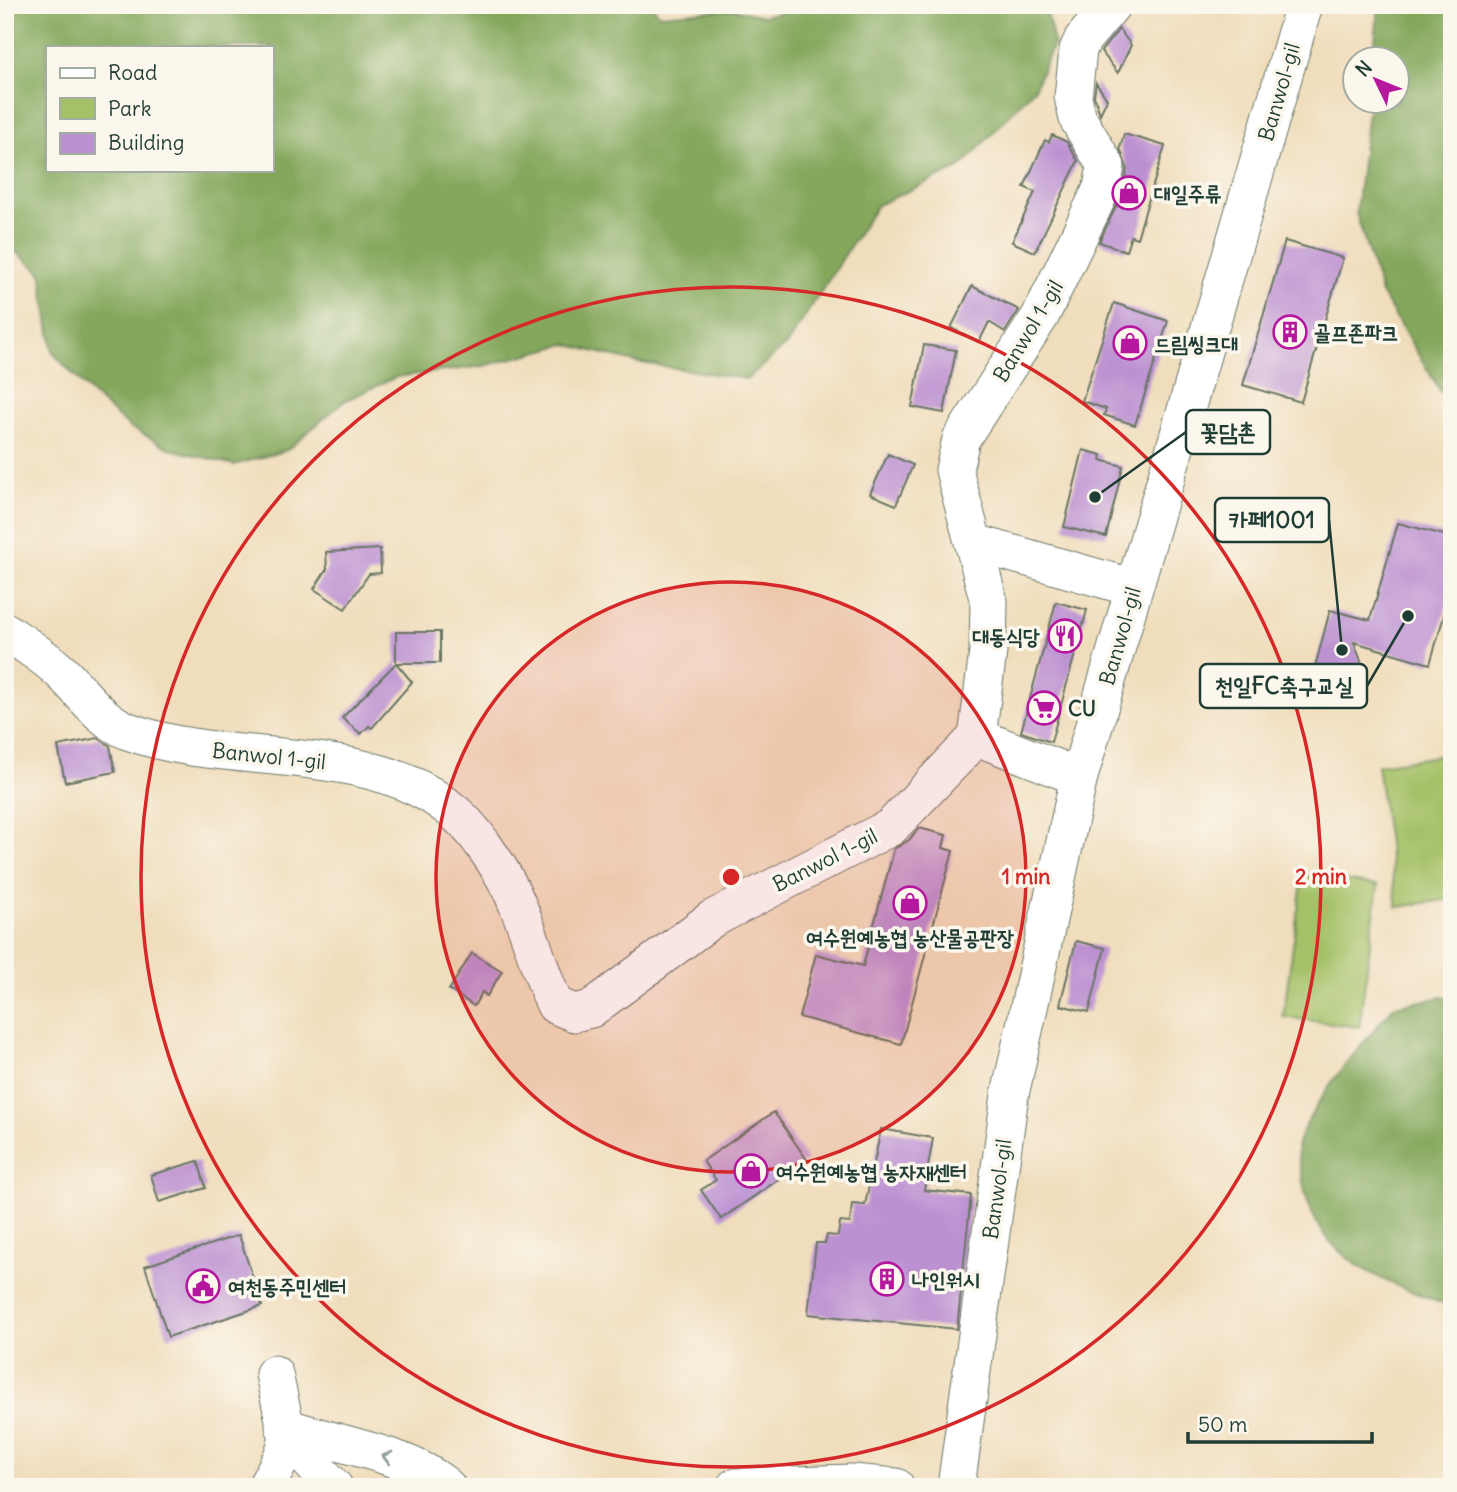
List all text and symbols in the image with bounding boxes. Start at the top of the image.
street label: Banwol-gil [1252,40,1306,144]
legend [46,46,273,172]
north arrow [1342,46,1412,116]
text: N [1350,55,1377,81]
text: Road [108,59,157,86]
text: Park [108,95,151,122]
text: Building [108,129,184,156]
shop icon: 대일주류 [1110,174,1148,212]
place label: 대일주류 [1154,180,1222,207]
street label: Banwol 1-gil [987,275,1069,387]
building icon: 골프존파크 [1271,313,1309,351]
place label: 골프존파크 [1314,319,1399,346]
shop icon: 드림씽크대 [1111,324,1149,362]
place label: 드림씽크대 [1154,330,1239,357]
callout: 꽃담촌 [1186,410,1270,454]
text: 꽃담촌 [1200,417,1256,446]
callout: 카페1001 [1215,498,1329,542]
text: 카페1001 [1228,505,1315,534]
street label: Banwol-gil [1093,584,1147,688]
restaurant icon: 대동식당 [1046,617,1084,655]
place label: 대동식당 [972,623,1040,650]
callout: 천일FC축구교실 [1200,664,1367,708]
text: 천일FC축구교실 [1214,671,1354,700]
supermarket icon: CU [1025,689,1063,727]
place label: CU [1068,695,1096,722]
street label: Banwol 1-gil [211,737,327,775]
street label: Banwol 1-gil [768,822,882,898]
text: 1 min [1002,863,1050,890]
text: 2 min [1295,863,1347,890]
centre of rings [719,865,743,889]
shop icon: 여수원예농협 농산물공판장 [891,884,929,922]
place label: 여수원예농협 농산물공판장 [806,924,1014,951]
street label: Banwol-gil [977,1137,1017,1241]
shop icon: 여수원예농협 농자재센터 [732,1152,770,1190]
place label: 여수원예농협 농자재센터 [776,1158,967,1185]
building icon: 나인워시 [868,1260,906,1298]
place label: 나인워시 [912,1266,980,1293]
public building icon: 여천동주민센터 [184,1267,222,1305]
place label: 여천동주민센터 [228,1273,346,1300]
scale bar [1188,1401,1371,1445]
text: 50 m [1198,1411,1247,1438]
one-way arrow [381,1451,393,1465]

